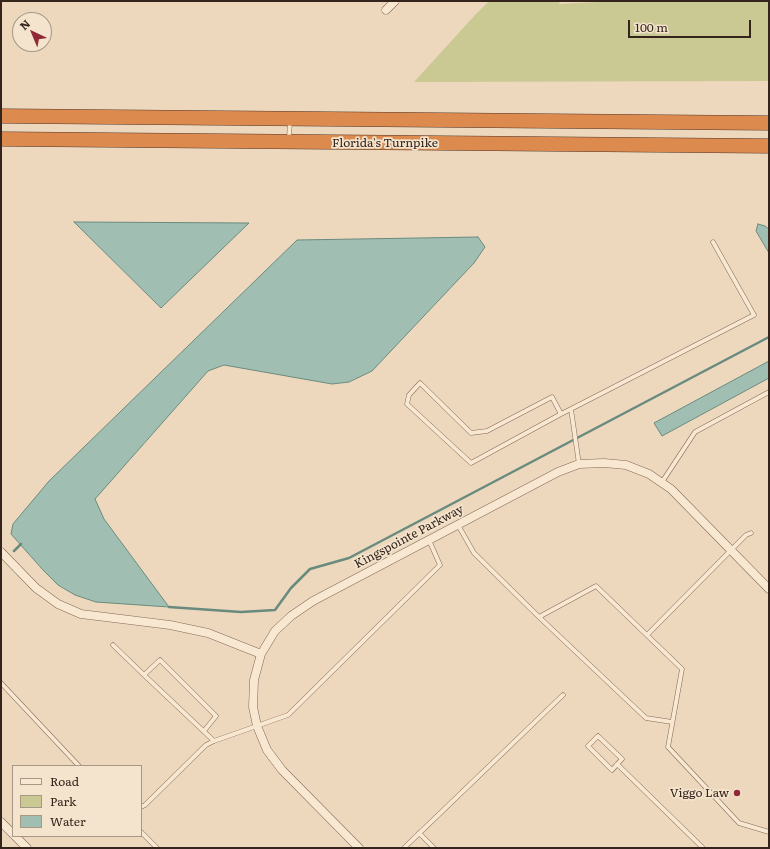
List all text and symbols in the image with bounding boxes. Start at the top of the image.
north arrow [12,12,52,52]
scale bar [630,12,753,38]
text: N [15,15,33,33]
text: 100 m [635,18,668,36]
street label: Florida's Turnpike [332,136,438,150]
street label: Kingspointe Parkway [352,502,466,572]
legend [12,765,142,837]
text: Road [50,772,79,790]
place label: Viggo Law [670,786,729,800]
marker: Viggo Law [732,788,742,798]
text: Park [50,792,76,810]
text: Water [50,812,86,830]

